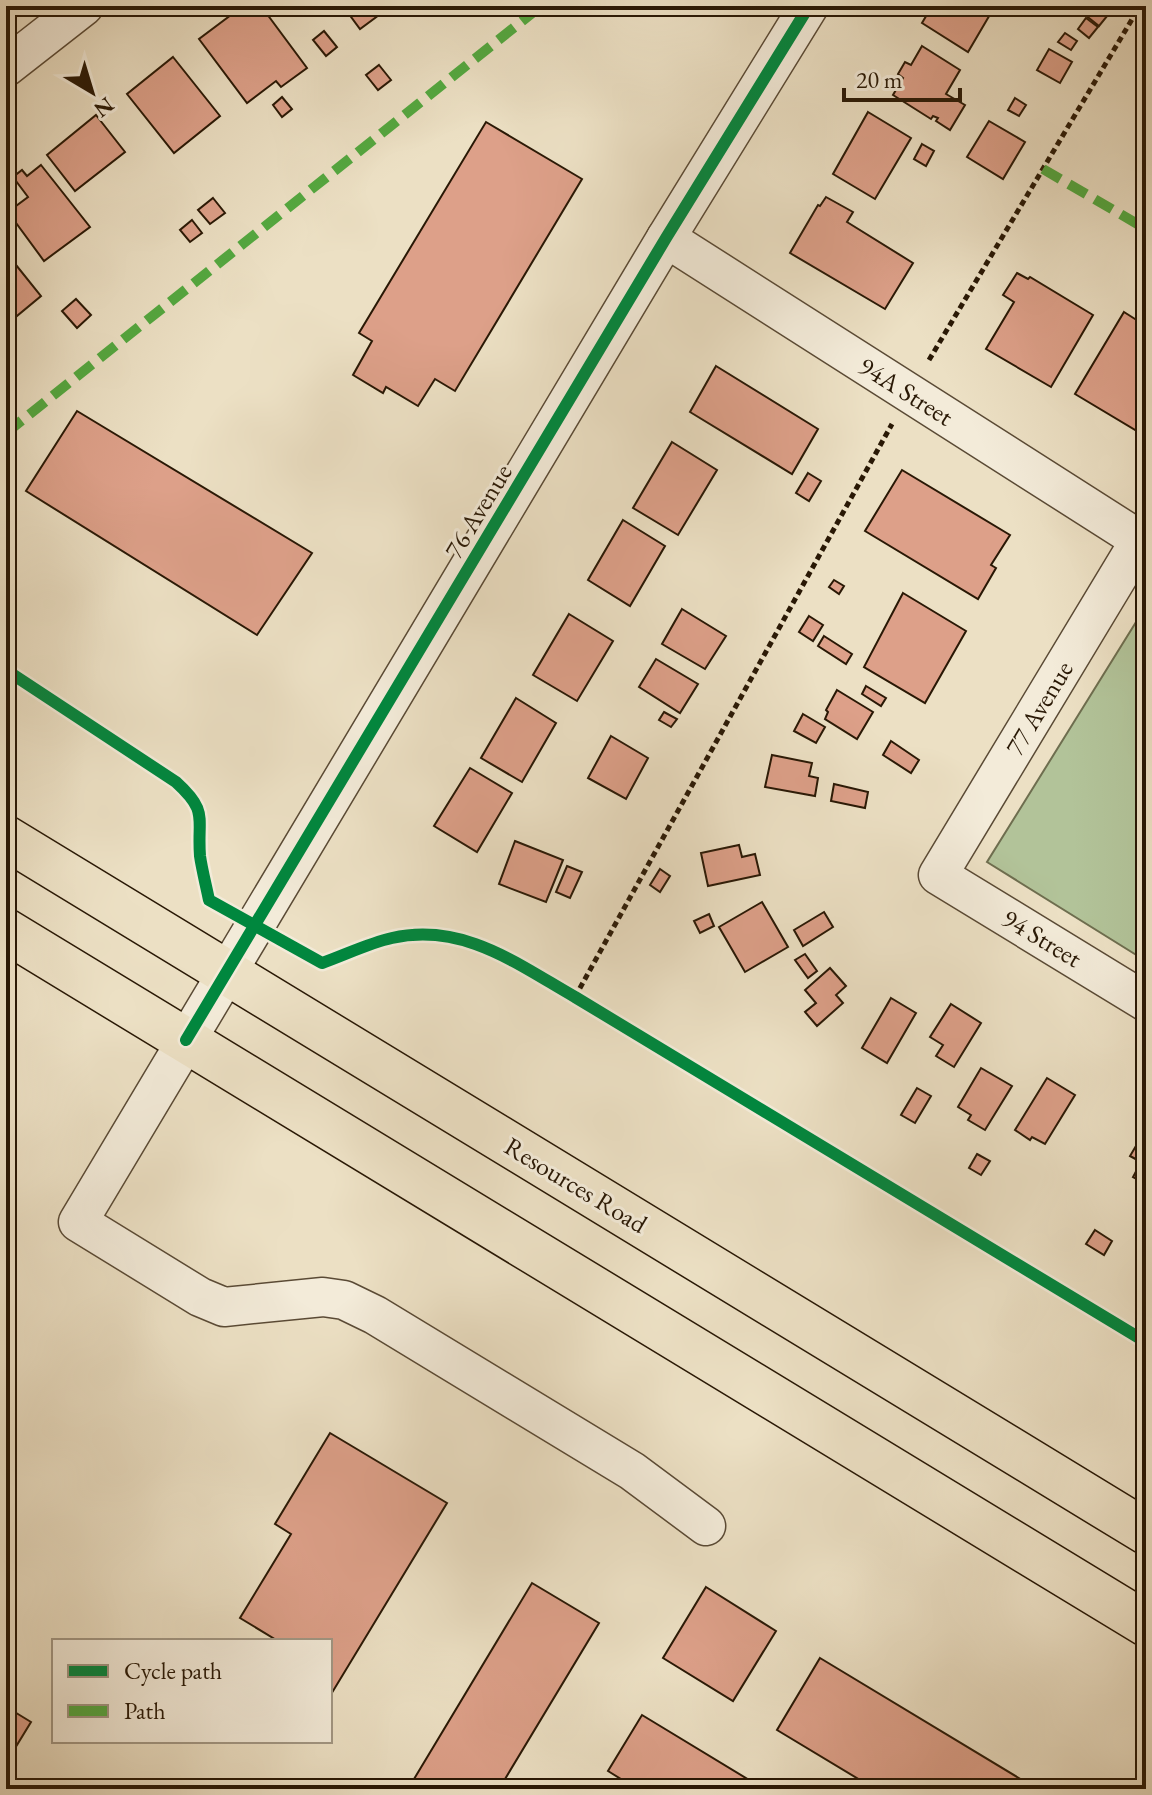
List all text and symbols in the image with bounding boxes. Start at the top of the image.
north arrow [52,52,132,132]
scale bar [844,52,960,102]
text: 20 m [856,64,903,95]
text: N [88,90,120,124]
street label: 94A Street [852,349,960,433]
street label: 76 Avenue [436,457,520,565]
street label: 77 Avenue [997,654,1081,762]
street label: 94 Street [996,901,1088,975]
street label: Resources Road [498,1129,654,1241]
legend [52,1639,332,1743]
text: Cycle path [124,1655,222,1686]
text: Path [124,1695,166,1726]

